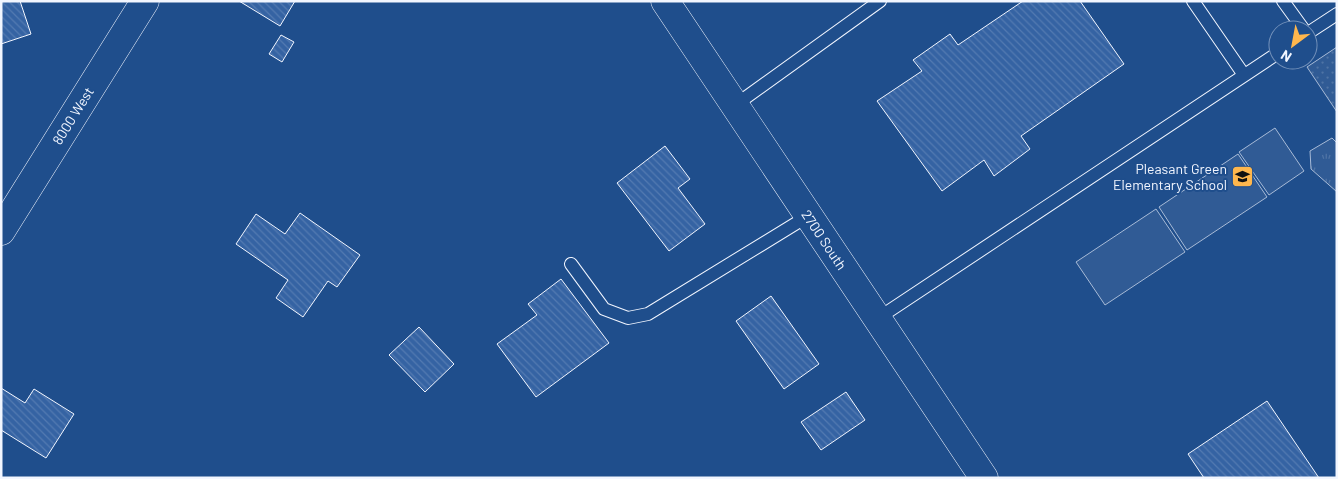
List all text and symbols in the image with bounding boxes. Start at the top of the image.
north arrow [1268,20,1318,70]
text: N [1277,47,1294,66]
street label: 8000 West [48,84,97,148]
place label: Pleasant Green Elementary School [1113,160,1227,193]
school or university icon: Pleasant Green Elementary School [1231,165,1255,189]
street label: 2700 South [798,206,851,273]

